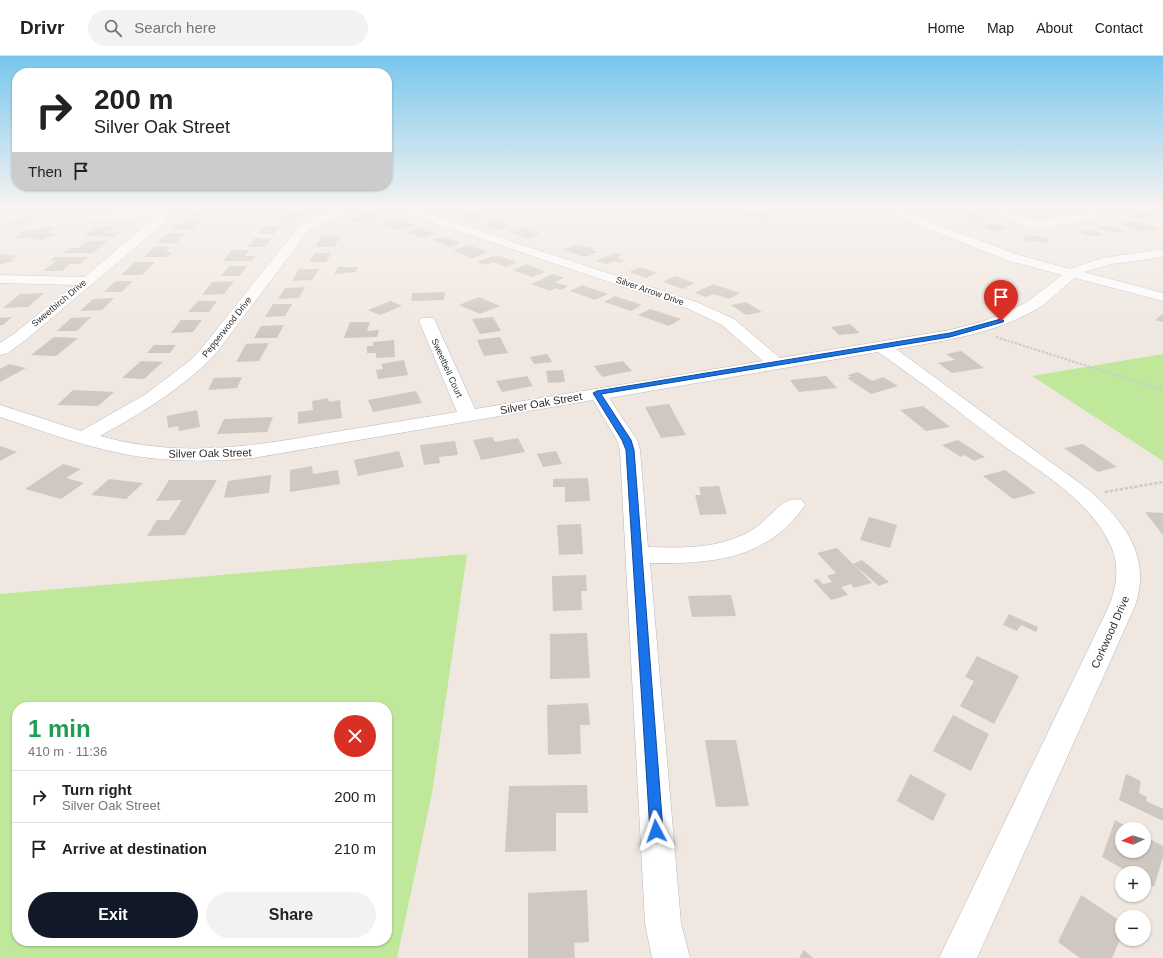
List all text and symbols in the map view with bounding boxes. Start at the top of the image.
search box [88,10,368,46]
text: Drivr [20,17,64,38]
icon: search [102,17,124,39]
text: Search here [134,19,216,36]
text: Home [928,20,965,36]
text: Map [987,20,1014,36]
text: About [1036,20,1073,36]
text: Contact [1095,20,1143,36]
icon: right [28,84,80,136]
text: 200 m [94,84,173,115]
text: Silver Oak Street [94,117,230,137]
icon: arrive [70,160,92,182]
text: Then [28,163,62,180]
street label: Silver Arrow Drive [615,275,685,307]
street label: Sweetbirch Drive [30,277,88,329]
pin [984,280,1018,321]
icon: arrive [990,286,1012,308]
street label: Pepperwood Drive [200,295,254,359]
street label: Sweetbell Court [430,337,465,400]
street label: Silver Oak Street [499,390,583,416]
street label: Silver Oak Street [168,446,252,460]
street label: Corkwood Drive [1089,594,1131,670]
text: 1 min [28,715,91,742]
button: close [334,715,376,757]
text: 410 m · 11:36 [28,744,107,759]
text: Turn right [62,781,132,798]
icon: right [28,786,50,808]
text: 200 m [334,788,376,805]
text: Silver Oak Street [62,798,160,813]
position arrow [635,810,677,852]
north arrow [1115,822,1151,858]
map controls [1115,822,1151,946]
icon: arrive [28,838,50,860]
text: Arrive at destination [62,840,207,857]
text: 210 m [334,840,376,857]
button: + [1115,866,1151,902]
button: Exit [28,892,198,938]
button: Share [206,892,376,938]
button: − [1115,910,1151,946]

